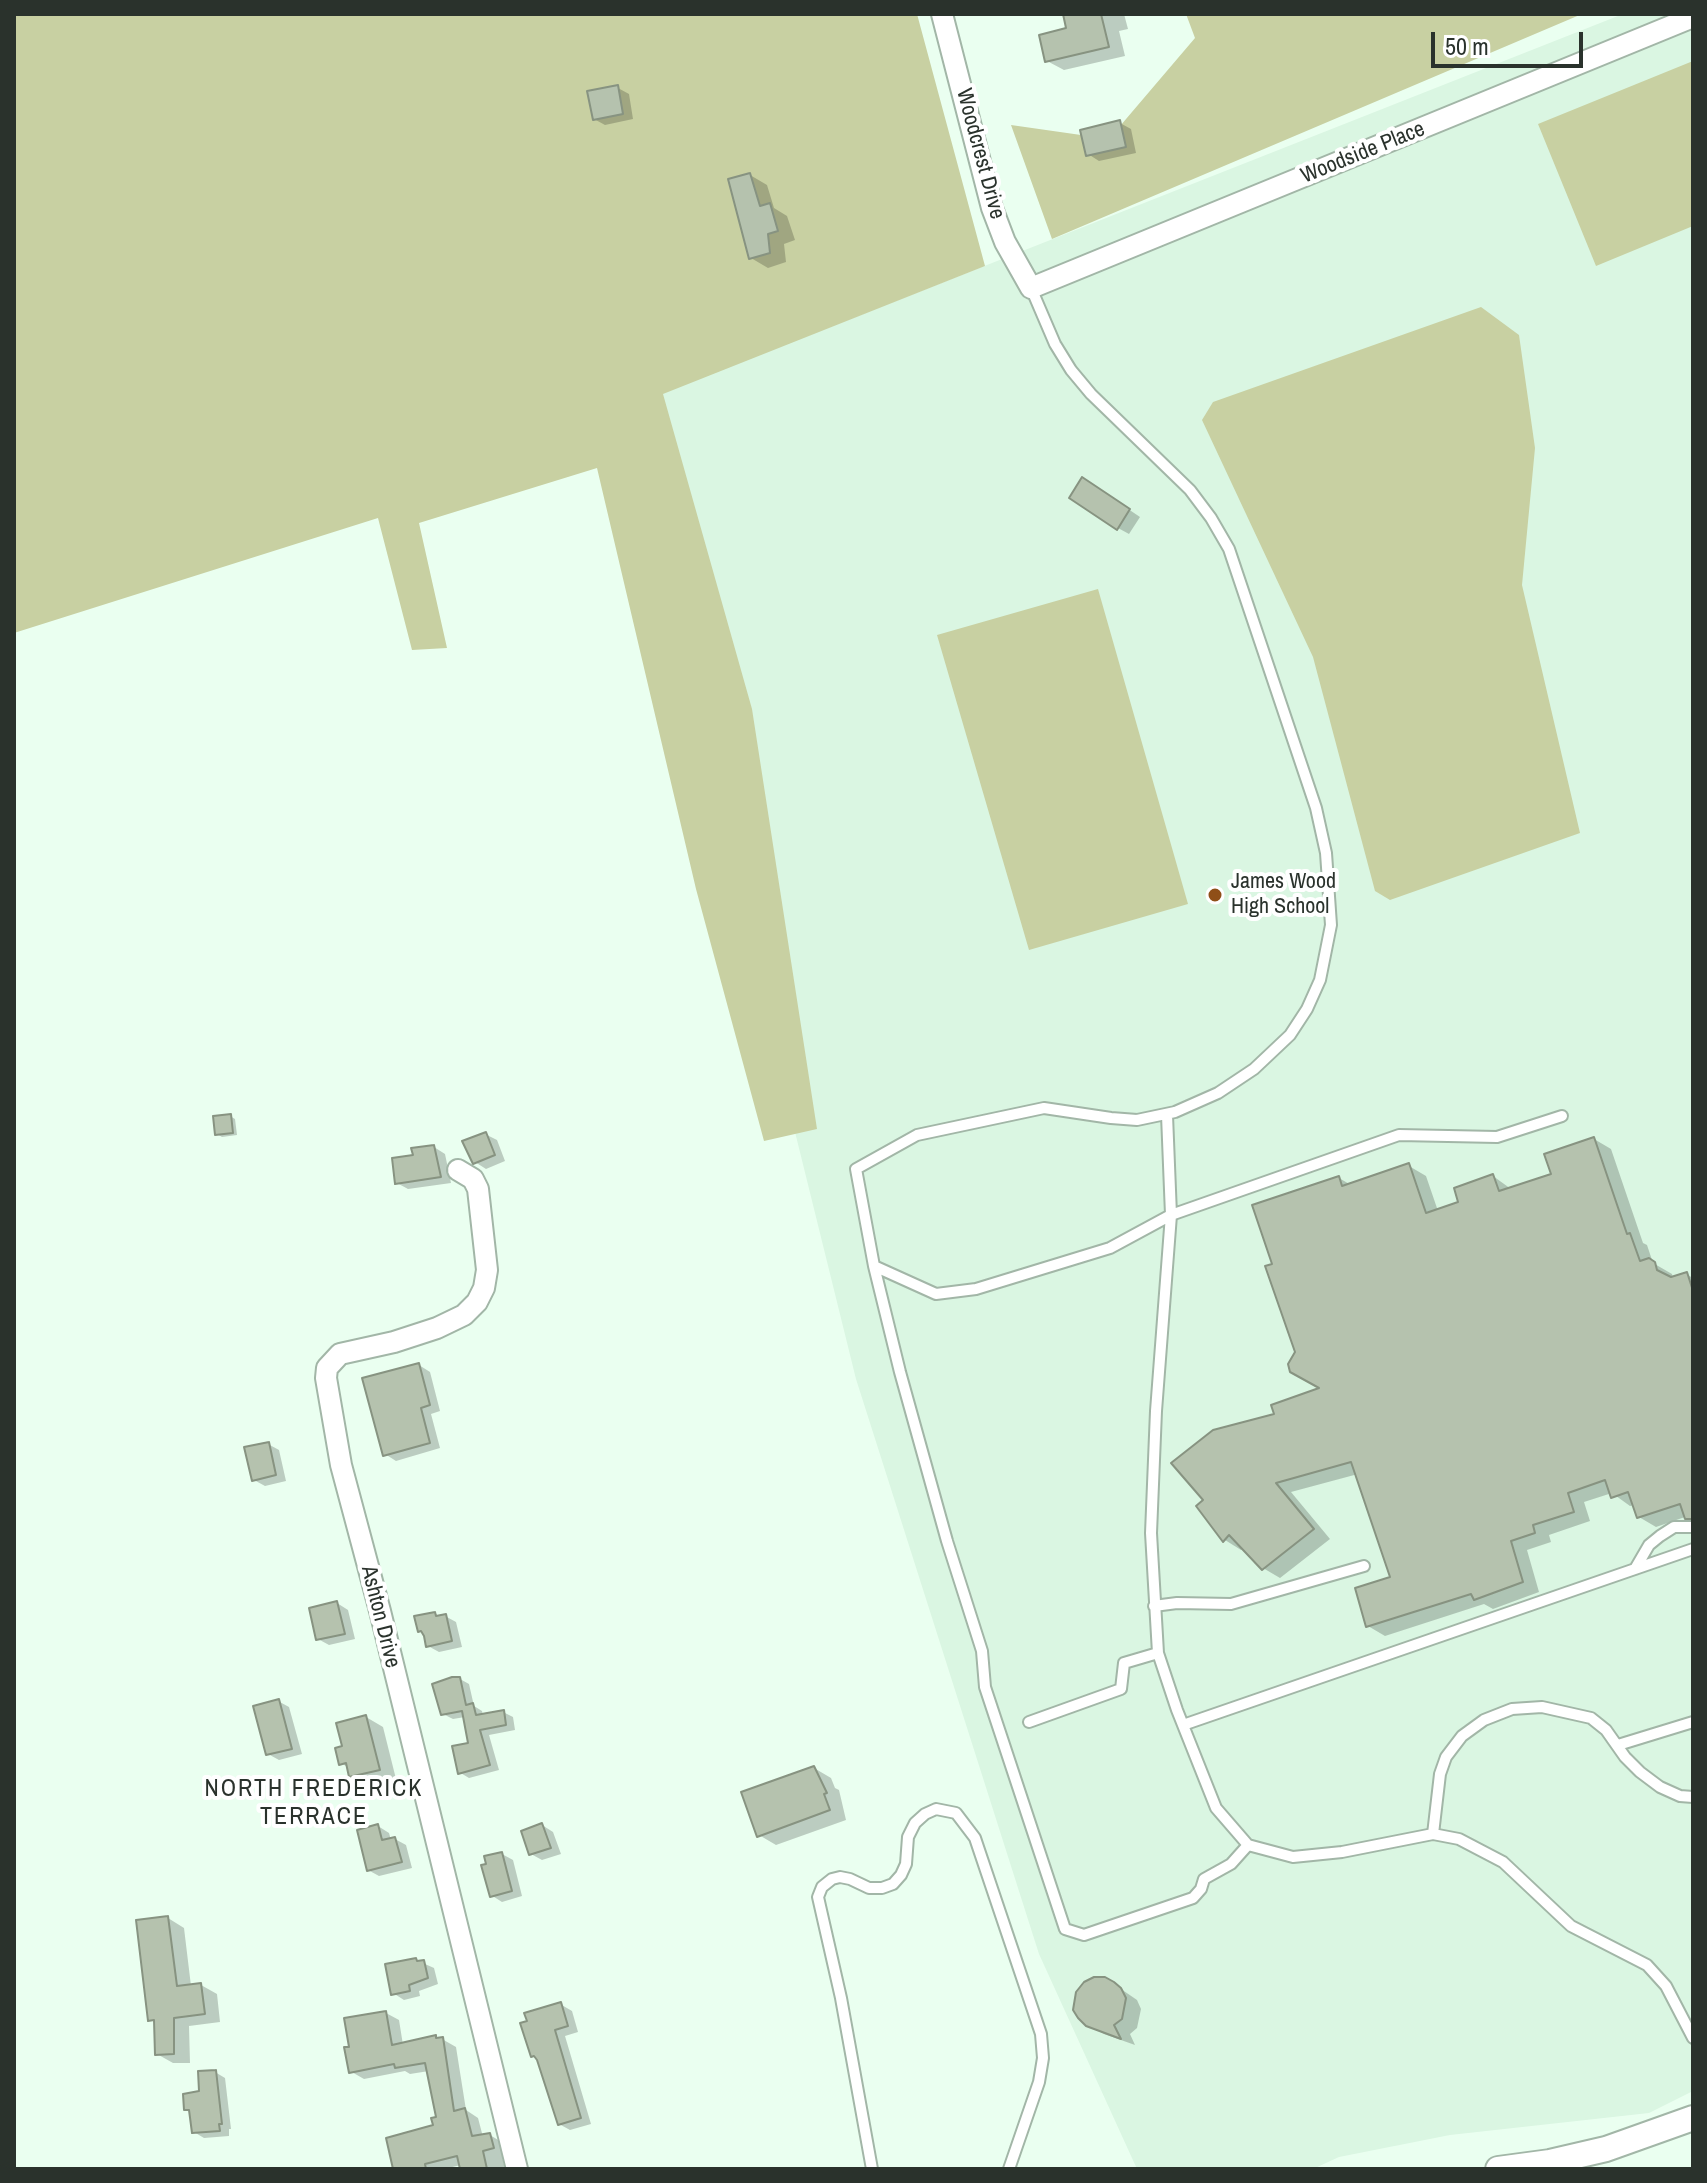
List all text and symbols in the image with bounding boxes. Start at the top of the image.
scale bar [1435,16,1587,66]
text: 50 m [1445,30,1489,62]
street label: Woodcrest Drive [950,86,1010,222]
street label: Woodside Place [1297,116,1429,190]
place label: James Wood High School [1231,869,1336,920]
marker: James Wood High School [1206,886,1224,904]
street label: Ashton Drive [355,1563,405,1671]
district label: NORTH FREDERICK TERRACE [205,1776,423,1832]

